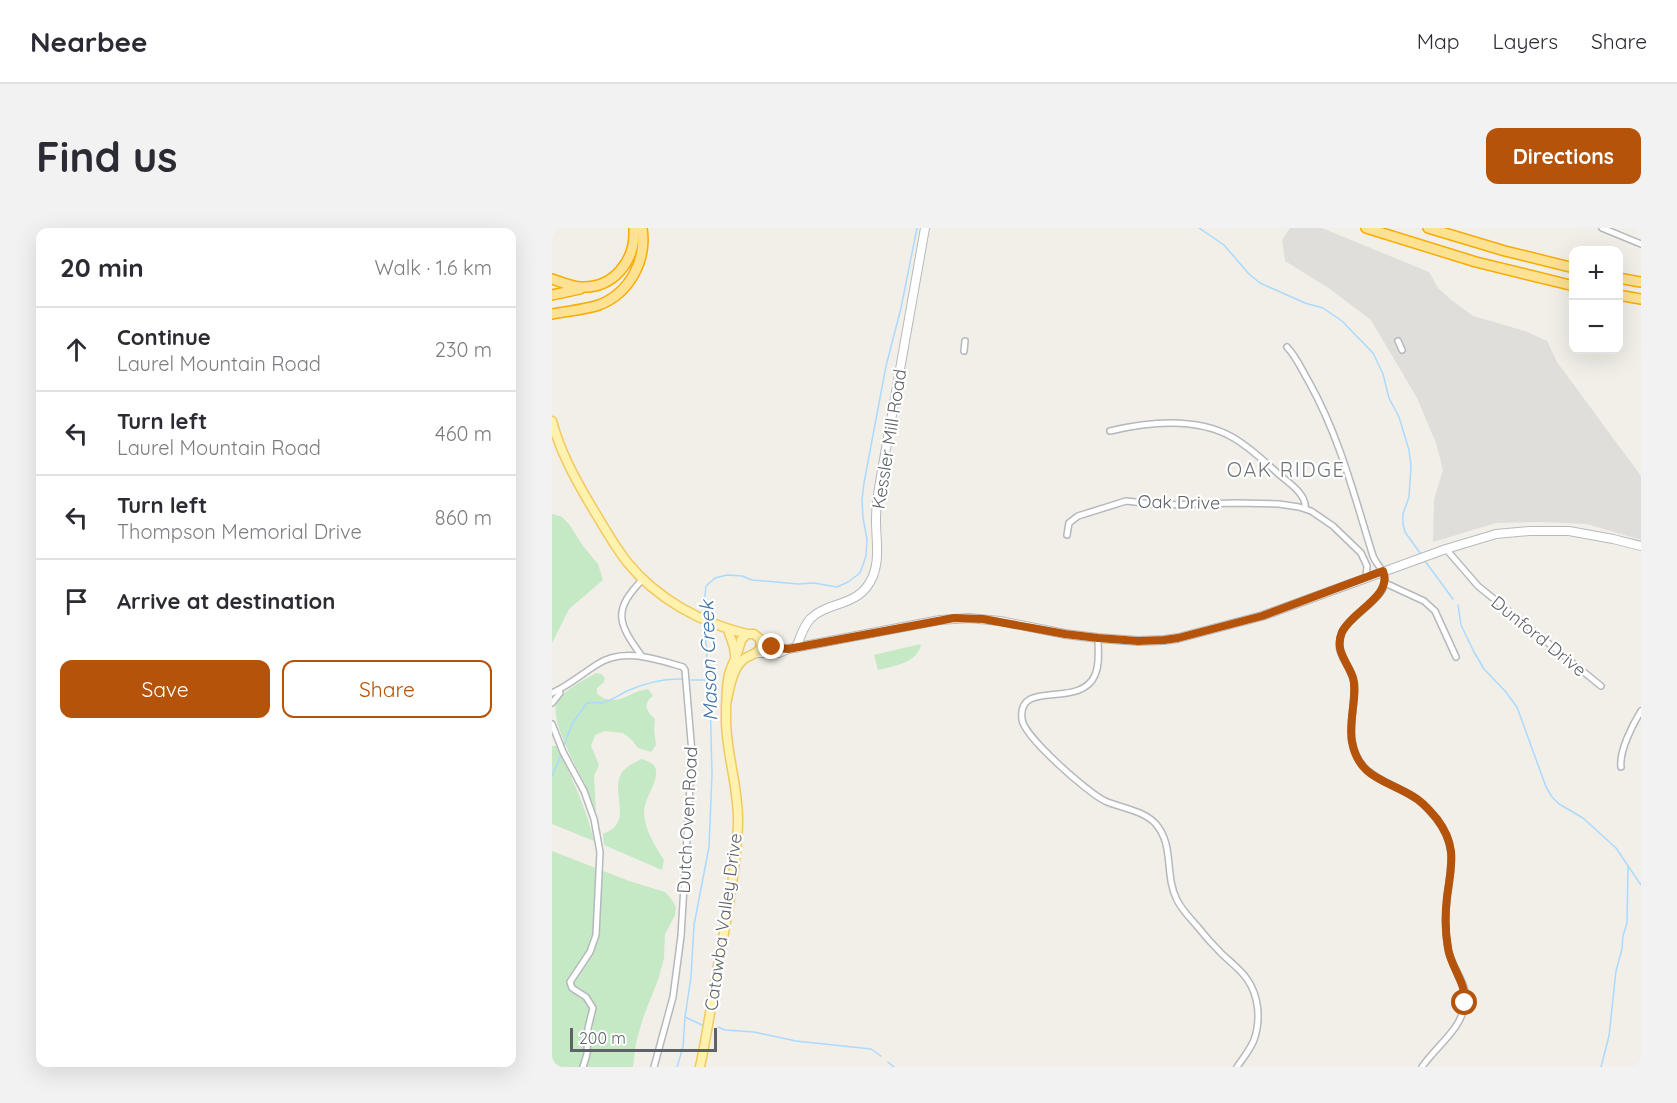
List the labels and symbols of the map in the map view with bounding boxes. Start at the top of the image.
street label: Kessler Mill Road [867,367,911,511]
district label: OAK RIDGE [1227,457,1345,482]
street label: Oak Drive [1138,490,1220,514]
street label: Dunford Drive [1487,591,1591,681]
water label: Mason Creek [693,598,723,722]
route end [758,633,784,659]
street label: Dutch Oven Road [672,746,702,894]
street label: Catawba Valley Drive [699,832,747,1012]
route start [1451,989,1477,1015]
scale bar [570,1025,717,1052]

